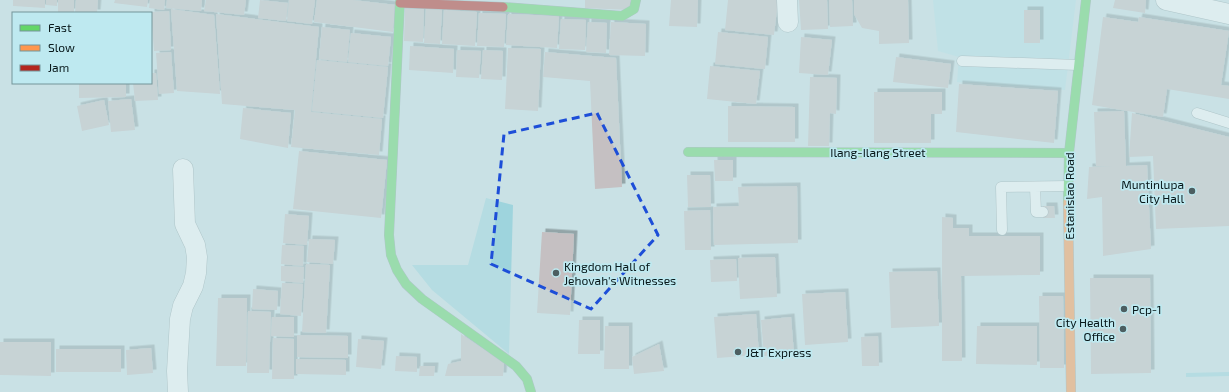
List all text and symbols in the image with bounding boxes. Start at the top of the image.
legend [12,12,152,84]
text: Fast [48,20,72,34]
text: Slow [48,40,75,54]
text: Jam [48,60,69,74]
street label: Ilang-Ilang Street [830,145,926,159]
street label: Estanislao Road [1062,152,1076,240]
place label: Muntinlupa City Hall [1121,177,1184,205]
marker: Muntinlupa City Hall [1187,186,1197,196]
place label: Kingdom Hall of Jehovah's Witnesses [564,259,676,287]
marker: Kingdom Hall of Jehovah's Witnesses [551,268,561,278]
place label: Pcp-1 [1132,302,1162,316]
marker: Pcp-1 [1119,304,1129,314]
place label: City Health Office [1056,315,1115,343]
marker: City Health Office [1118,324,1128,334]
place label: J&T Express [746,345,811,359]
marker: J&T Express [733,347,743,357]

